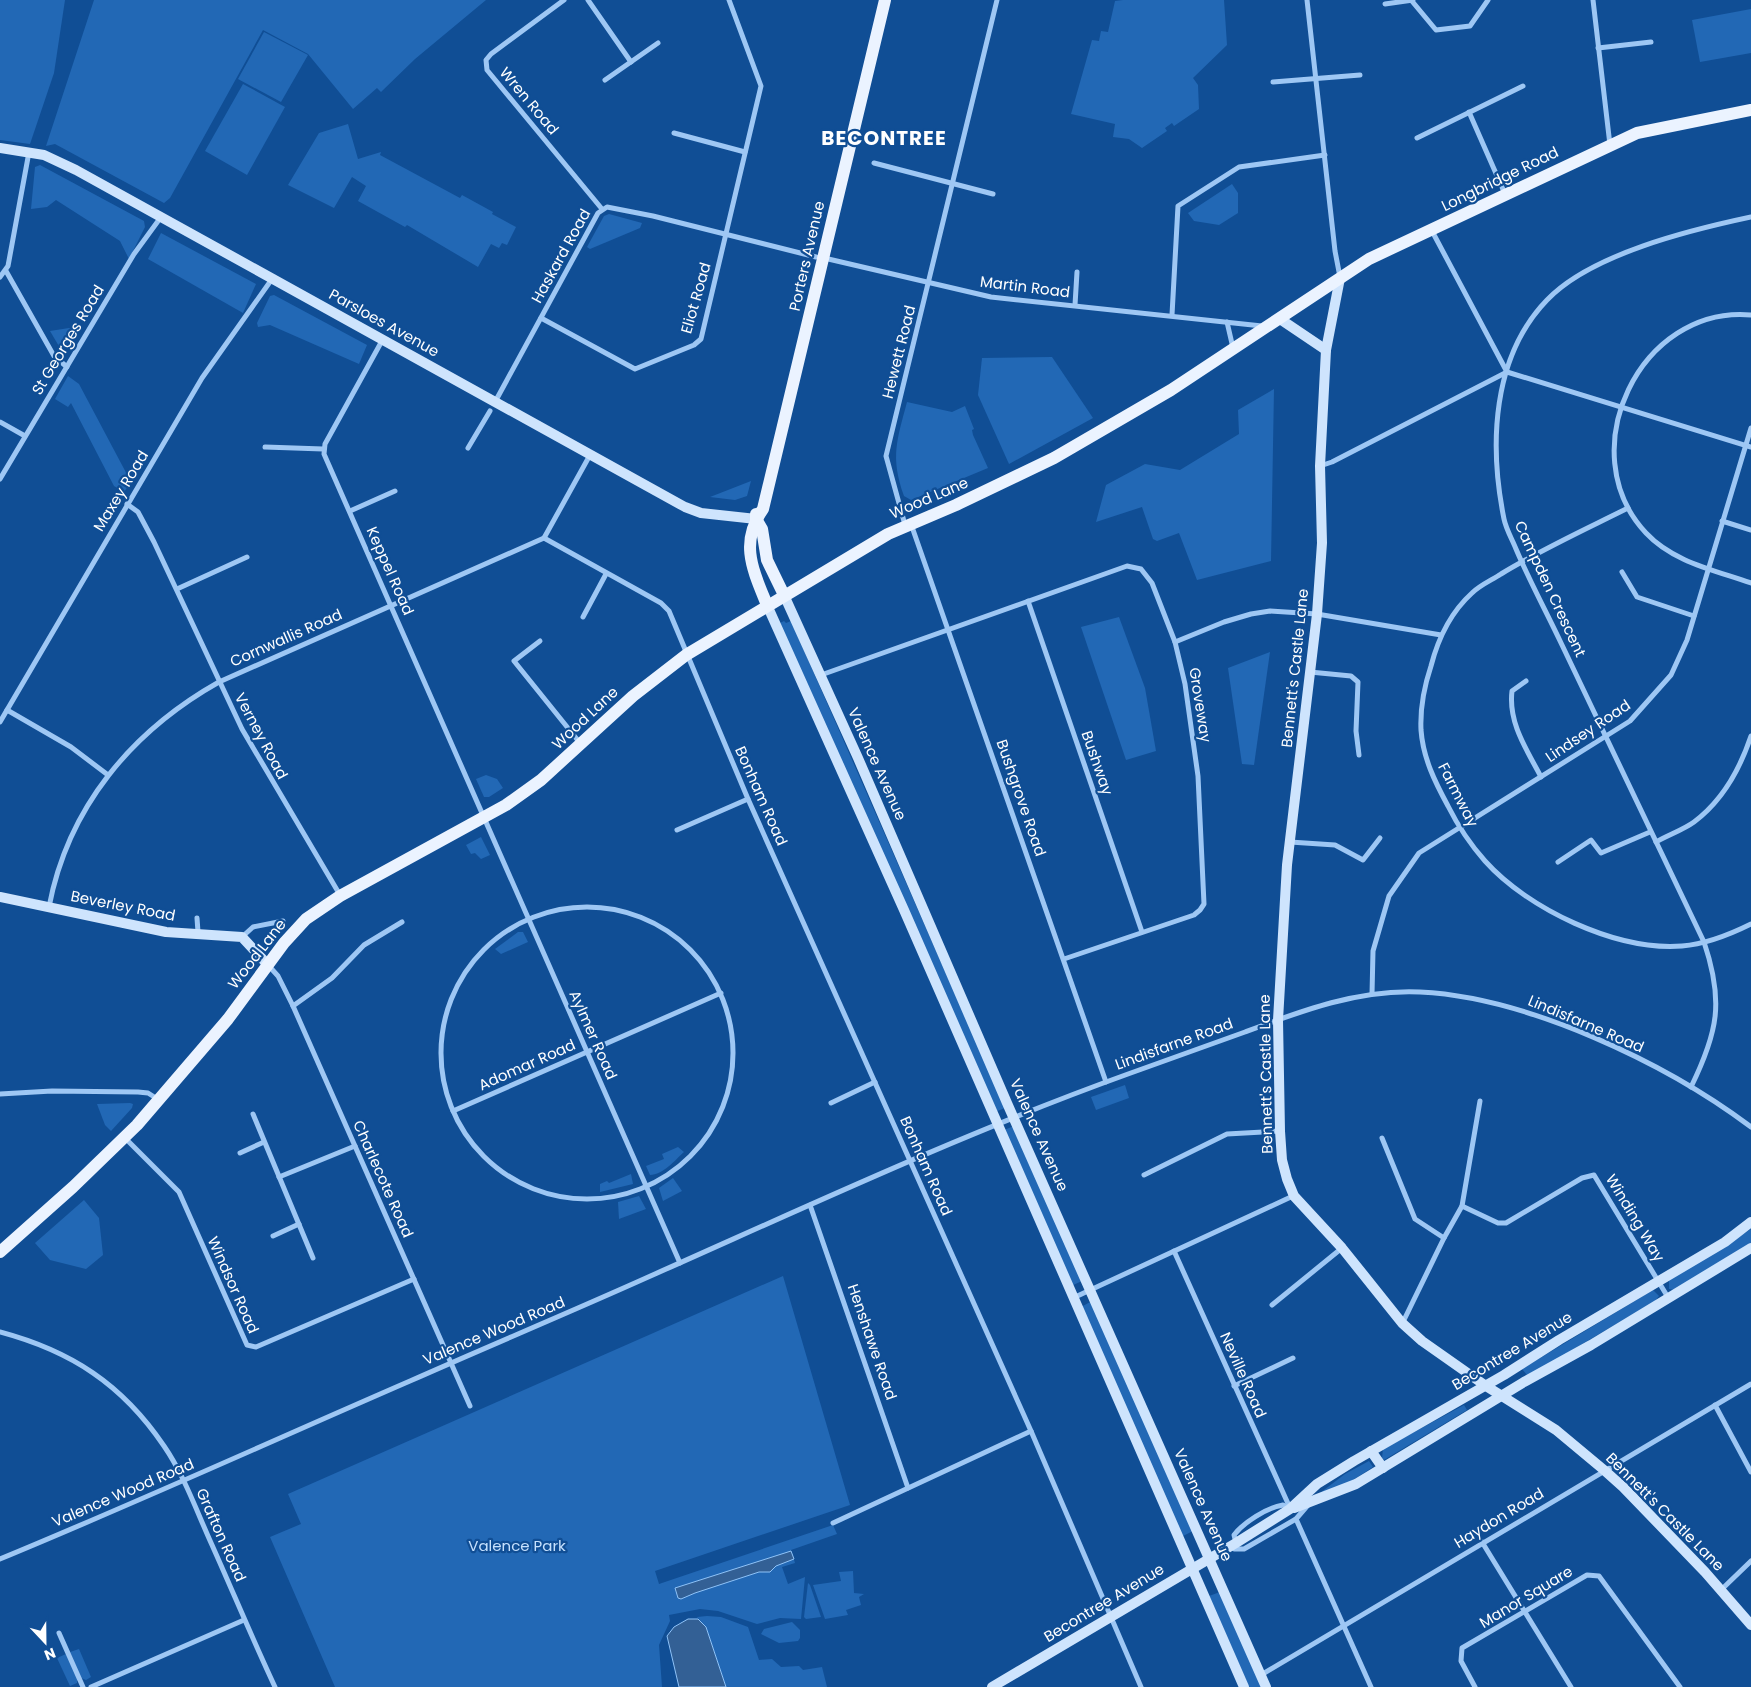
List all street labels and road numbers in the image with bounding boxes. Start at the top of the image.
street label: Wren Road [495,62,564,139]
street label: Longbridge Road [1438,141,1562,216]
street label: Porters Avenue [784,199,829,313]
street label: Haskard Road [526,205,595,307]
street label: Eliot Road [675,260,716,336]
street label: Martin Road [979,271,1071,302]
street label: St Georges Road [26,281,109,399]
street label: Parsloes Avenue [325,284,443,362]
street label: Hewett Road [877,303,920,401]
street label: Maxey Road [88,446,153,535]
street label: Wood Lane [886,472,971,524]
street label: Campden Crescent [1510,517,1591,660]
street label: Keppel Road [362,523,419,618]
street label: Bennett's Castle Lane [1276,587,1313,748]
street label: Cornwallis Road [226,603,345,672]
street label: Groveway [1184,666,1217,744]
street label: Wood Lane [547,681,622,754]
street label: Verney Road [230,689,293,783]
street label: Lindsey Road [1541,694,1634,767]
street label: Valence Avenue [843,704,912,824]
street label: Bushway [1077,728,1119,799]
street label: Bushgrove Road [992,737,1051,859]
street label: Bonham Road [730,743,793,849]
street label: Farmway [1433,759,1484,831]
street label: Beverley Road [69,885,177,926]
street label: Wood Lane [223,914,291,993]
street label: Aylmer Road [564,987,622,1083]
street label: Lindisfarne Road [1525,990,1647,1057]
street label: Bennett's Castle Lane [1254,994,1277,1154]
street label: Lindisfarne Road [1112,1012,1236,1075]
street label: Adomar Road [475,1034,579,1095]
street label: Valence Avenue [1005,1075,1074,1195]
street label: Bonham Road [895,1113,958,1219]
street label: Charlecote Road [348,1117,419,1241]
street label: Winding Way [1601,1170,1670,1266]
street label: Windsor Road [203,1233,264,1337]
street label: Henshawe Road [843,1281,902,1403]
street label: Valence Wood Road [420,1291,568,1370]
street label: Becontree Avenue [1448,1306,1576,1395]
street label: Neville Road [1215,1329,1272,1421]
street label: Valence Avenue [1169,1445,1238,1565]
street label: Bennett's Castle Lane [1601,1448,1729,1576]
street label: Valence Wood Road [49,1453,197,1532]
street label: Haydon Road [1450,1482,1548,1553]
street label: Grafton Road [192,1485,251,1585]
street label: Becontree Avenue [1040,1558,1168,1647]
street label: Manor Square [1475,1560,1576,1633]

